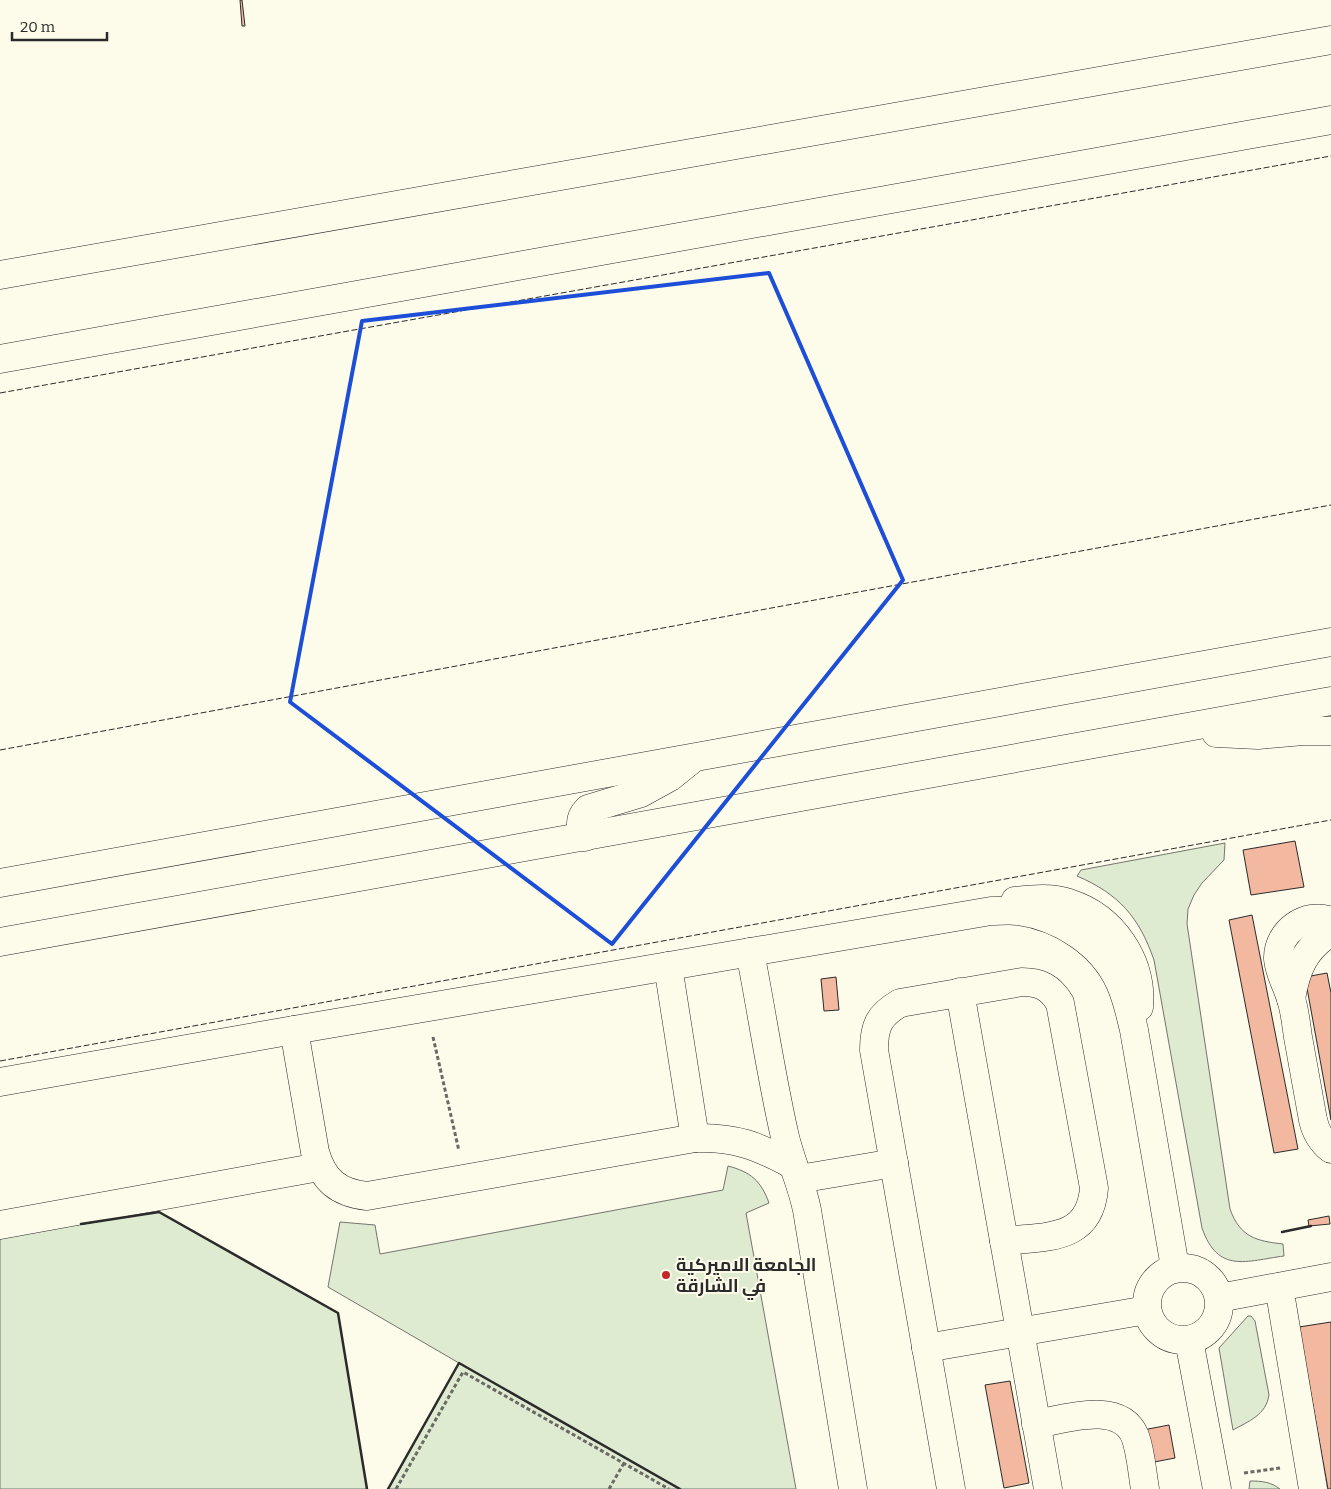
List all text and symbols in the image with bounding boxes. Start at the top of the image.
scale bar [12,10,108,42]
text: 20 m [20,18,56,36]
place label: الجامعة الاميركية في الشارقة [676,1254,817,1301]
marker: الجامعة الاميركية في الشارقة [660,1269,672,1281]

